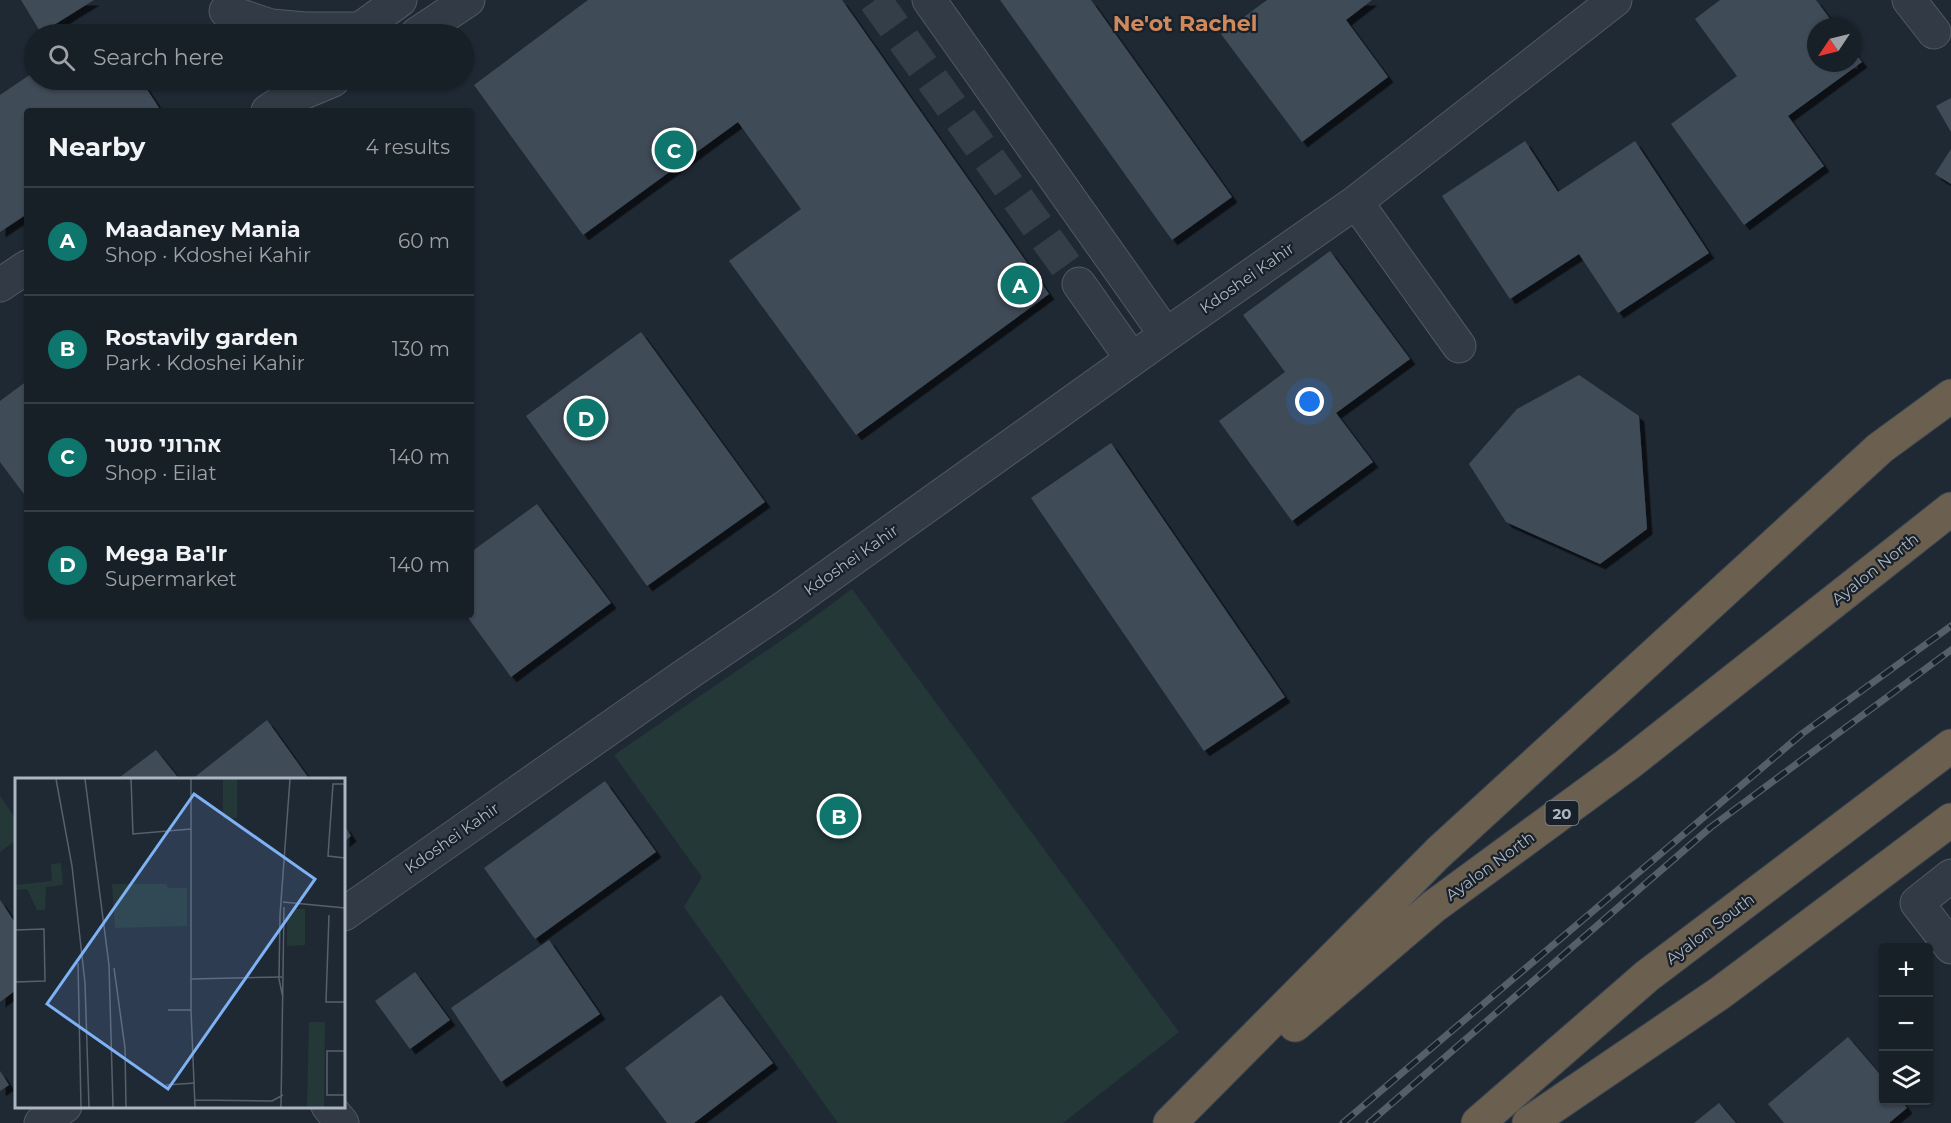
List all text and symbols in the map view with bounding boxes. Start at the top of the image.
district label: Ne'ot Rachel [1113,10,1257,37]
north arrow [1807,18,1861,72]
search box [24,24,474,90]
icon: search [45,41,78,74]
text: Search here [93,44,224,71]
pin: C [654,128,694,172]
text: Nearby [48,131,145,163]
text: 4 results [365,135,450,159]
text: Maadaney Mania [105,216,301,243]
text: A [60,229,75,253]
text: 60 m [398,229,450,253]
street label: Kdoshei Kahir [1196,238,1298,318]
text: Shop · Kdoshei Kahir [105,243,311,267]
pin: A [1000,262,1040,308]
text: Rostavily garden [105,324,298,351]
text: B [60,337,75,361]
text: 130 m [392,337,450,361]
text: Park · Kdoshei Kahir [105,351,305,375]
your location [1295,387,1324,416]
pin: D [566,396,606,440]
text: אהרוני סנטר [105,431,222,458]
text: C [60,445,75,469]
text: 140 m [390,445,450,469]
text: Shop · Eilat [105,461,217,485]
street label: Kdoshei Kahir [800,520,902,600]
street label: Ayalon North [1828,529,1922,609]
text: Mega Ba'Ir [105,540,227,567]
text: D [59,553,76,577]
text: 140 m [390,553,450,577]
text: Supermarket [105,567,237,591]
inset map [15,778,345,1108]
pin: B [820,794,858,838]
street label: Kdoshei Kahir [401,798,503,878]
road number: 20 [1546,801,1578,825]
street label: Ayalon North [1442,827,1538,905]
street label: Ayalon South [1662,889,1758,969]
map controls [1879,943,1933,1105]
button: + [1879,943,1933,997]
button: − [1879,997,1933,1051]
button: layers [1879,1051,1933,1105]

